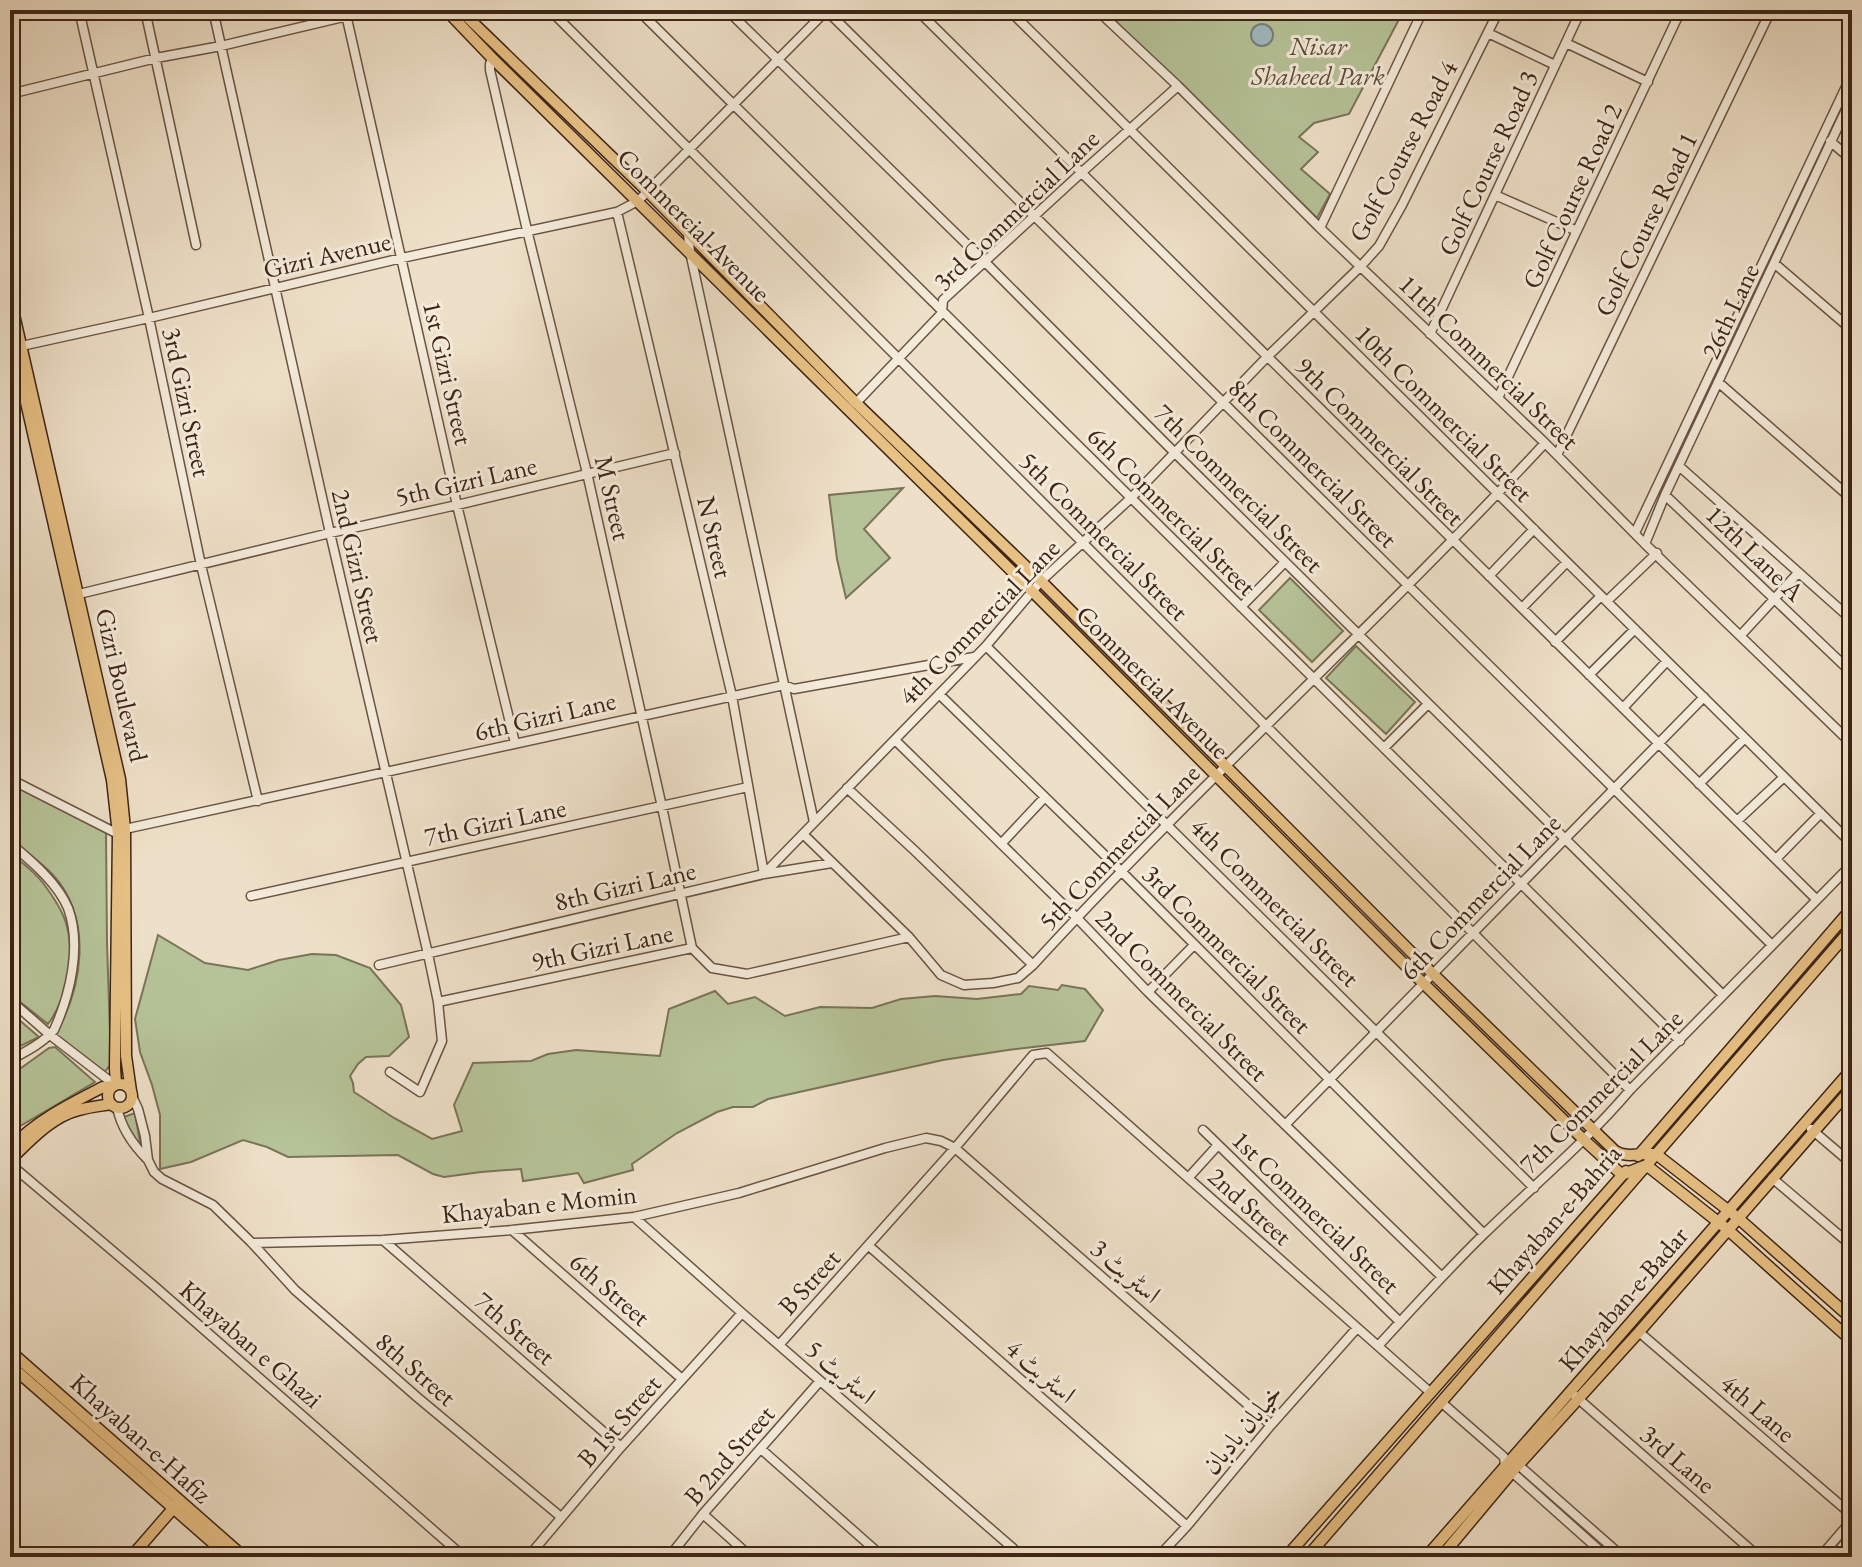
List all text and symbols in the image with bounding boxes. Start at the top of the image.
park label: Nisar Shaheed Park [1250,29,1385,93]
street label: Golf Course Road 4 [1341,54,1465,248]
street label: Golf Course Road 3 [1430,65,1546,261]
street label: Golf Course Road 2 [1514,97,1630,294]
street label: 3rd Commercial Lane [926,122,1106,298]
street label: Golf Course Road 1 [1587,126,1705,322]
street label: Commercial Avenue [610,141,778,309]
street label: Gizri Avenue [260,224,394,286]
street label: 26th Lane [1693,258,1767,364]
street label: 11th Commercial Street [1392,267,1586,457]
street label: 1st Gizri Street [415,298,481,448]
street label: 10th Commercial Street [1348,317,1540,509]
street label: 3rd Gizri Street [155,324,219,480]
street label: 9th Commercial Street [1288,349,1472,533]
street label: 8th Commercial Street [1221,371,1405,555]
street label: 7th Commercial Street [1147,396,1331,580]
street label: 6th Commercial Street [1080,419,1264,603]
street label: 5th Commercial Street [1012,444,1196,628]
street label: 5th Gizri Lane [392,448,540,514]
street label: M Street [587,452,639,544]
street label: 2nd Gizri Street [324,486,392,646]
street label: N Street [689,493,741,581]
street label: 12th Lane A [1698,498,1812,609]
street label: 4th Commercial Lane [891,532,1067,712]
street label: Commercial Avenue [1069,598,1237,766]
street label: Gizri Boulevard [88,605,156,766]
street label: 6th Gizri Lane [471,683,619,749]
street label: 5th Commercial Lane [1031,757,1207,937]
street label: 7th Gizri Lane [421,790,569,854]
street label: 6th Commercial Lane [1392,807,1568,987]
street label: 4th Commercial Street [1183,810,1367,994]
street label: 8th Gizri Lane [551,853,699,919]
street label: 3rd Commercial Street [1135,857,1319,1041]
street label: 2nd Commercial Street [1088,901,1276,1089]
street label: 9th Gizri Lane [528,915,676,979]
street label: 7th Commercial Lane [1512,1002,1690,1180]
street label: 1st Commercial Street [1225,1123,1407,1301]
street label: Khayaban-e-Bahria [1479,1136,1629,1301]
street label: 2nd Street [1201,1159,1299,1253]
street label: Khayaban e Momin [440,1177,639,1231]
street label: Khayaban-e-Badar [1551,1219,1696,1379]
street label: اسٹریٹ 3 [1084,1231,1168,1311]
street label: B Street [770,1242,848,1322]
street label: 6th Street [562,1245,658,1333]
street label: Khayaban e Ghazi [173,1273,329,1415]
street label: 7th Street [467,1284,563,1372]
street label: 8th Street [368,1325,464,1413]
street label: اسٹریٹ 4 [999,1331,1083,1411]
street label: اسٹریٹ 5 [799,1332,883,1412]
street label: Khayaban-e-Hafiz [63,1366,219,1511]
street label: 4th Lane [1713,1366,1803,1450]
street label: B 1st Street [569,1368,669,1474]
street label: خیابان بادبان [1194,1376,1290,1482]
street label: B 2nd Street [676,1398,782,1512]
street label: 3rd Lane [1633,1417,1723,1501]

